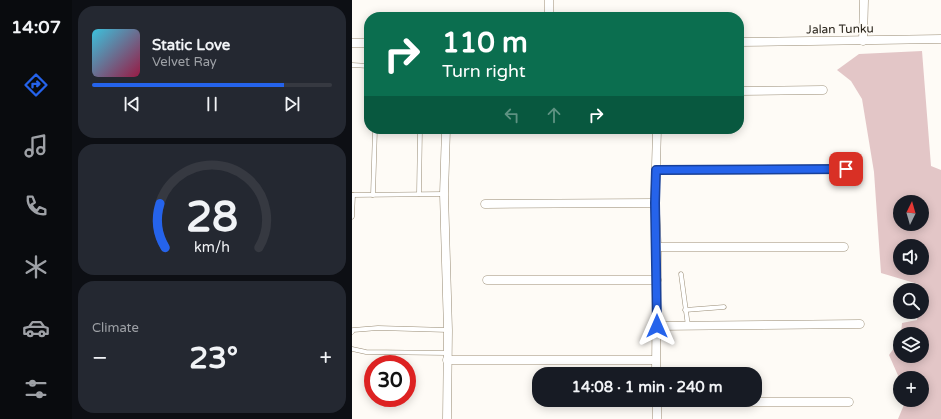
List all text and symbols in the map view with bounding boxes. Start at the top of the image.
text: 14:07 [11,16,61,38]
street label: Jalan Tunku [806,21,874,37]
text: 110 m [442,26,528,60]
icon: right [376,28,428,80]
text: Static Love [152,36,230,54]
text: Velvet Ray [152,54,217,70]
text: Turn right [442,60,526,82]
icon: directions [22,71,50,99]
icon: previous [121,93,143,115]
icon: pause [201,93,223,115]
icon: next [281,93,303,115]
icon: left [501,104,523,126]
icon: ahead [543,104,565,126]
icon: right [585,104,607,126]
icon: music [22,132,50,160]
pin [829,152,863,186]
icon: arrive [835,158,857,180]
icon: phone [22,192,50,220]
text: 28 [186,192,238,242]
north arrow [893,195,929,231]
map controls [893,195,929,407]
text: km/h [194,238,230,255]
button: sound [893,239,929,275]
icon: climate [22,253,50,281]
button: search [893,283,929,319]
position arrow [636,305,678,347]
icon: car [22,314,50,342]
text: Climate [92,320,139,336]
button: layers [893,327,929,363]
text: 23° [189,340,238,377]
text: − [92,345,108,371]
text: + [320,345,332,371]
speed limit sign: 30 [364,355,416,407]
button: + [893,371,929,407]
icon: filters [22,375,50,403]
text: 14:08 · 1 min · 240 m [572,378,722,396]

